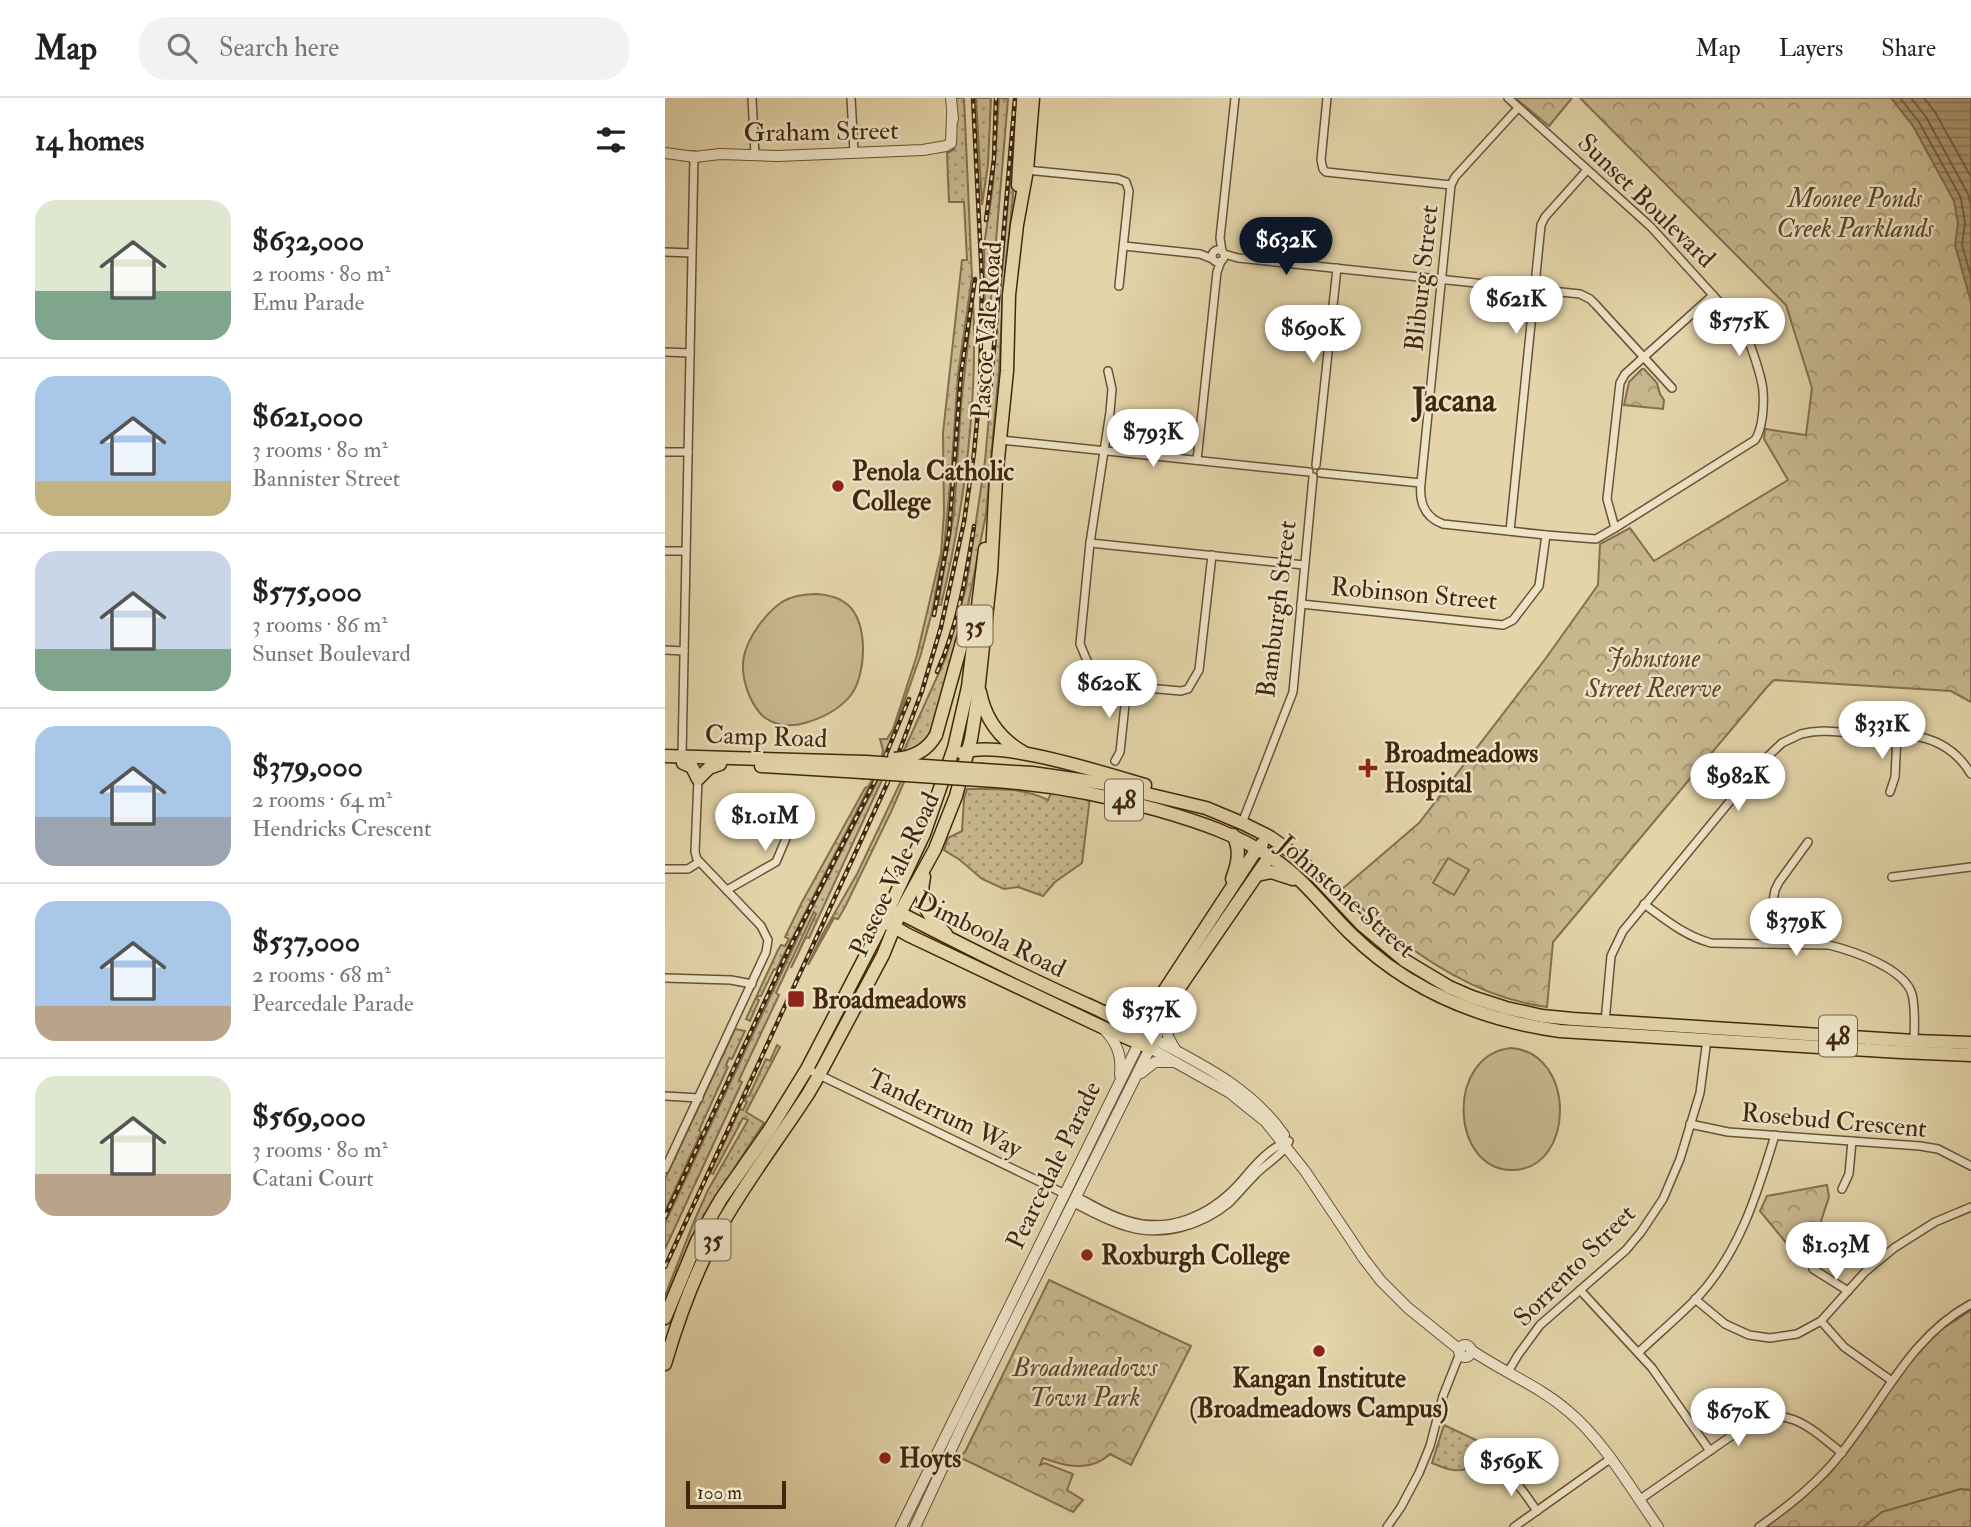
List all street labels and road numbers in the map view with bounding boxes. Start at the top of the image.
street label: Graham Street [743,115,899,149]
street label: Sunset Boulevard [1571,127,1722,275]
street label: Bliburg Street [1398,203,1446,353]
street label: Pascoe Vale Road [965,240,1009,420]
street label: Bamburgh Street [1250,519,1304,699]
street label: Robinson Street [1329,571,1498,617]
road number: 35 [957,606,993,646]
street label: Camp Road [704,719,828,756]
road number: 48 [1105,780,1143,820]
street label: Pascoe Vale Road [843,787,947,962]
street label: Johnstone Street [1270,828,1422,965]
street label: Dimboola Road [910,885,1071,985]
road number: 48 [1819,1016,1857,1056]
street label: Tanderrum Way [862,1063,1028,1165]
street label: Pearcedale Parade [999,1076,1108,1255]
street label: Rosebud Crescent [1740,1097,1928,1145]
street label: Sorrento Street [1507,1198,1642,1333]
road number: 35 [695,1220,731,1260]

